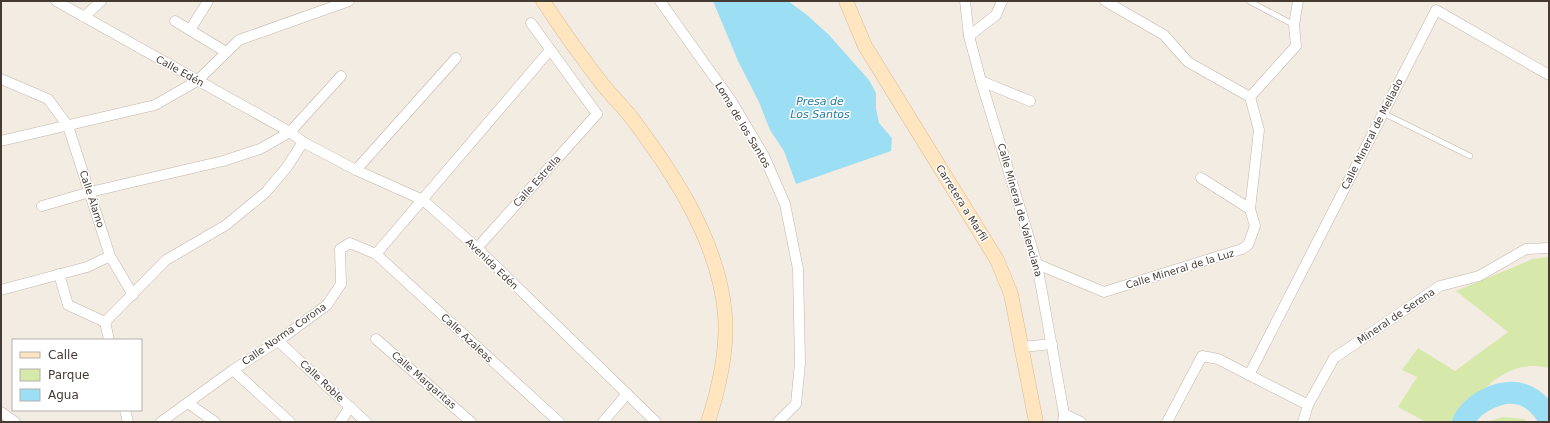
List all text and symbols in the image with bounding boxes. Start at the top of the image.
street label: Calle Edén [154,53,206,89]
street label: Calle Mineral de Mellado [1339,77,1405,191]
street label: Loma de los Santos [713,80,773,170]
water label: Presa de Los Santos [790,95,850,121]
street label: Calle Mineral de Valenciana [996,142,1044,278]
street label: Calle Estrella [511,153,563,209]
street label: Carretera a Marfil [934,163,990,243]
street label: Calle Álamo [78,169,107,229]
street label: Avenida Edén [464,236,520,292]
street label: Calle Mineral de la Luz [1124,247,1236,291]
street label: Mineral de Serena [1355,286,1437,346]
street label: Calle Norma Corona [240,301,328,367]
street label: Calle Azaleas [439,311,495,365]
legend [12,339,142,411]
text: Calle [48,348,78,362]
street label: Calle Margaritas [390,349,458,411]
street label: Calle Roble [298,358,346,404]
text: Parque [48,368,89,382]
text: Agua [48,388,79,402]

